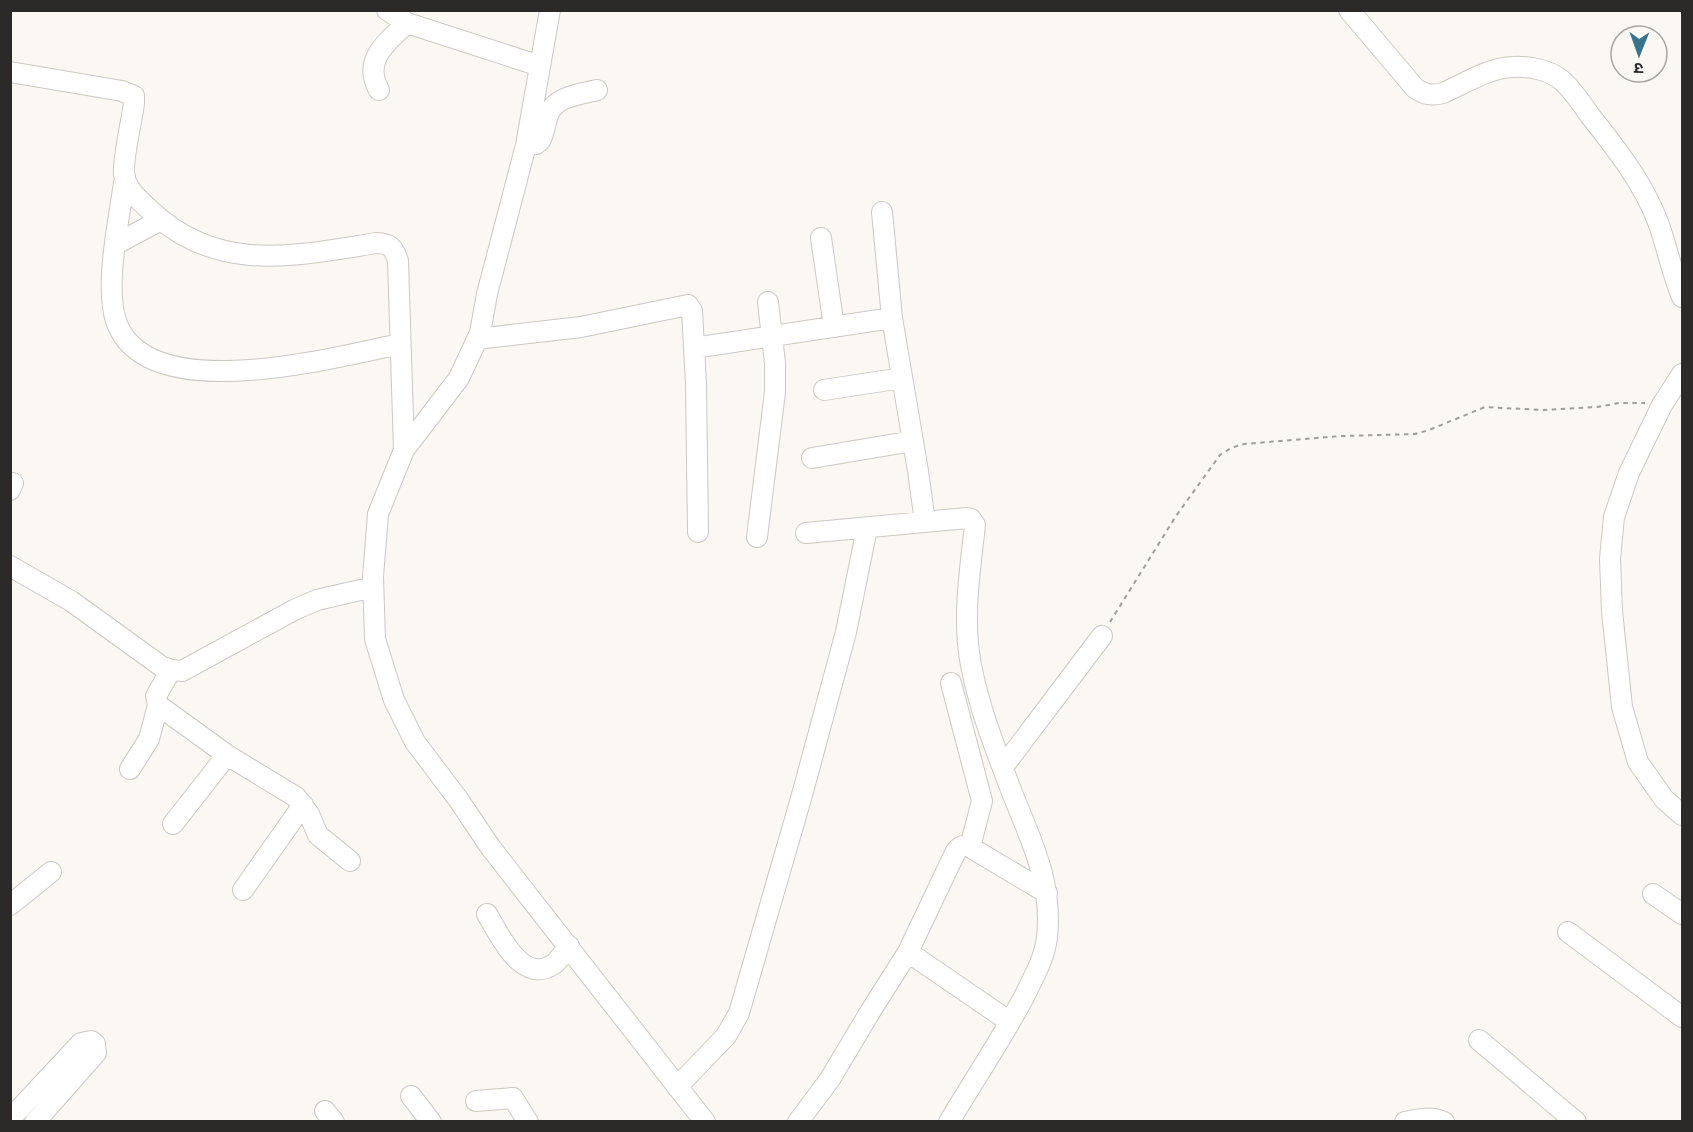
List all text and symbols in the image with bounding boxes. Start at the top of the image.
north arrow [1609,24,1669,84]
text: उ [1633,58,1644,78]

